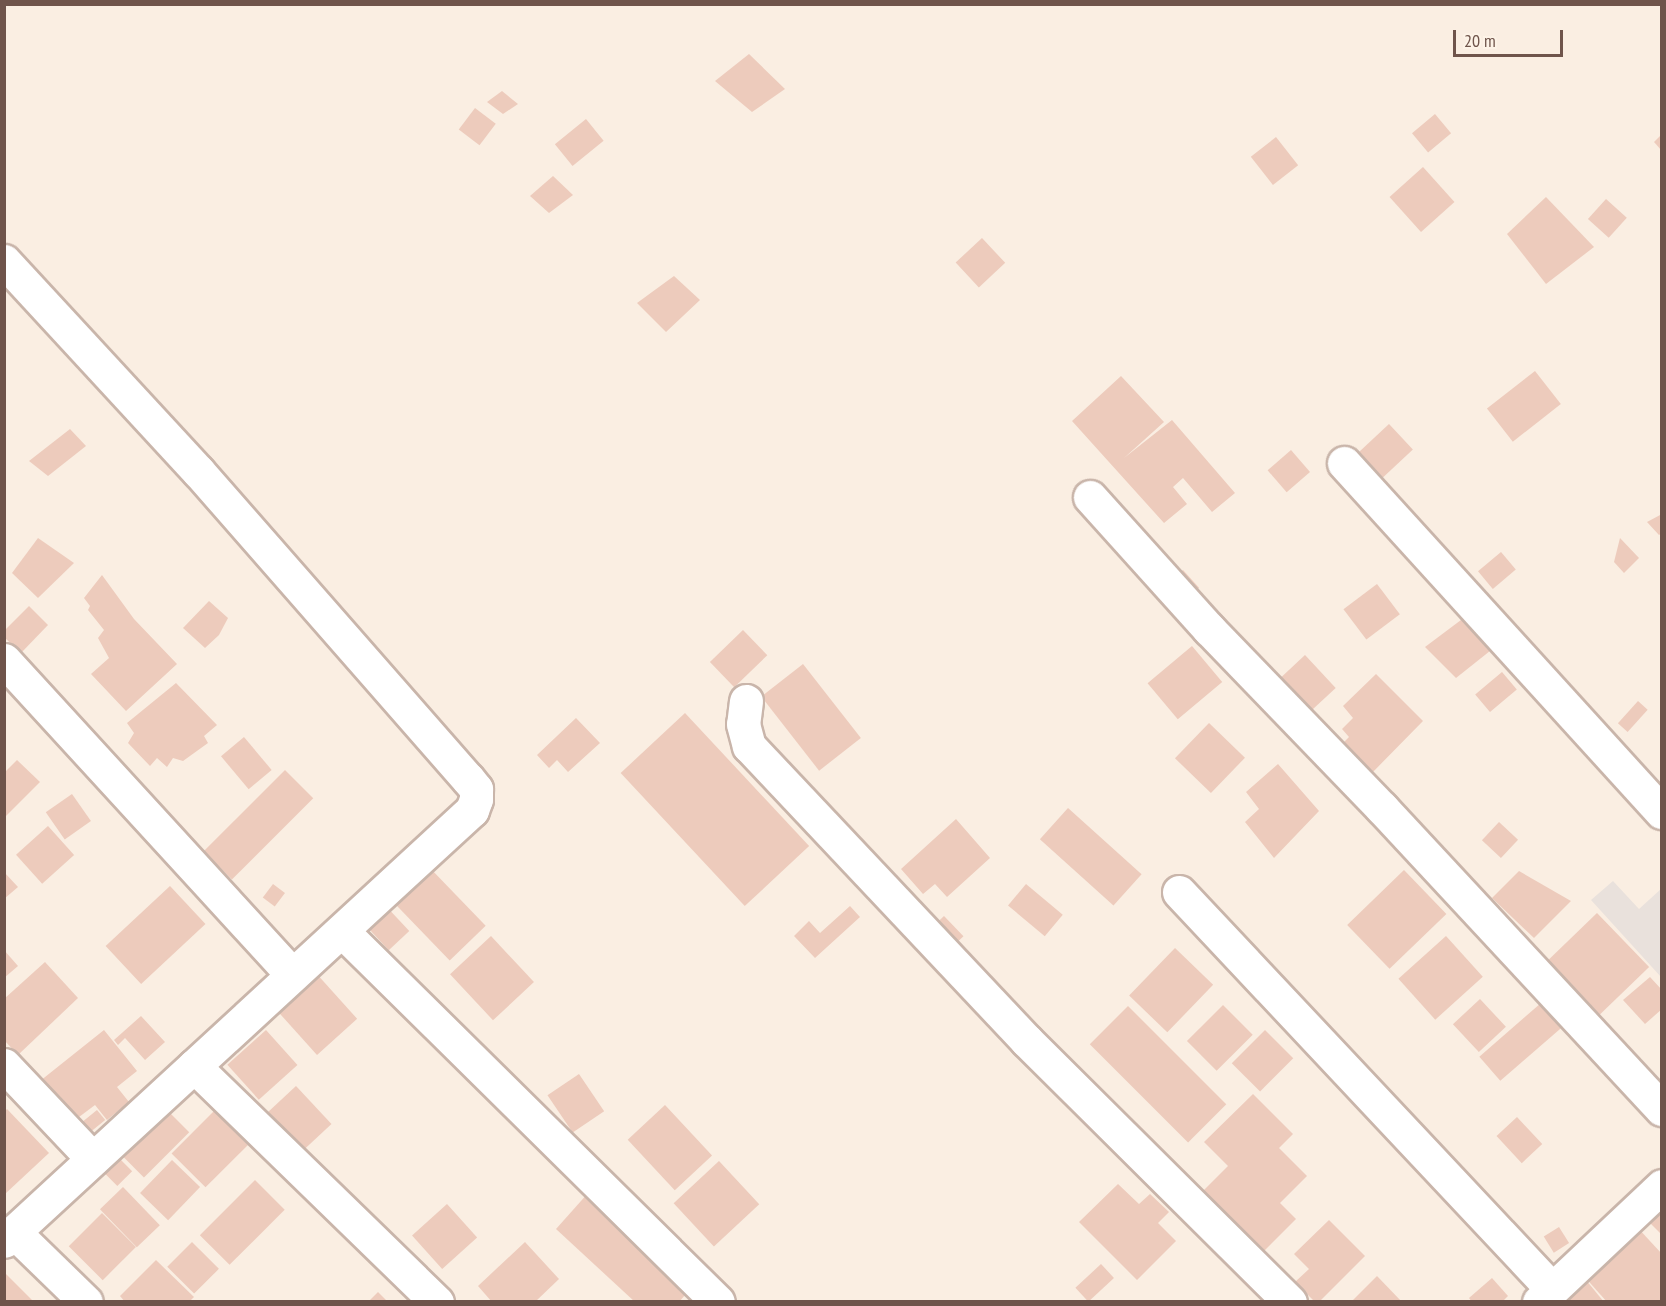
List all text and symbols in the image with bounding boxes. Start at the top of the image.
scale bar [1456,18,1566,56]
text: 20 m [1464,29,1496,52]

